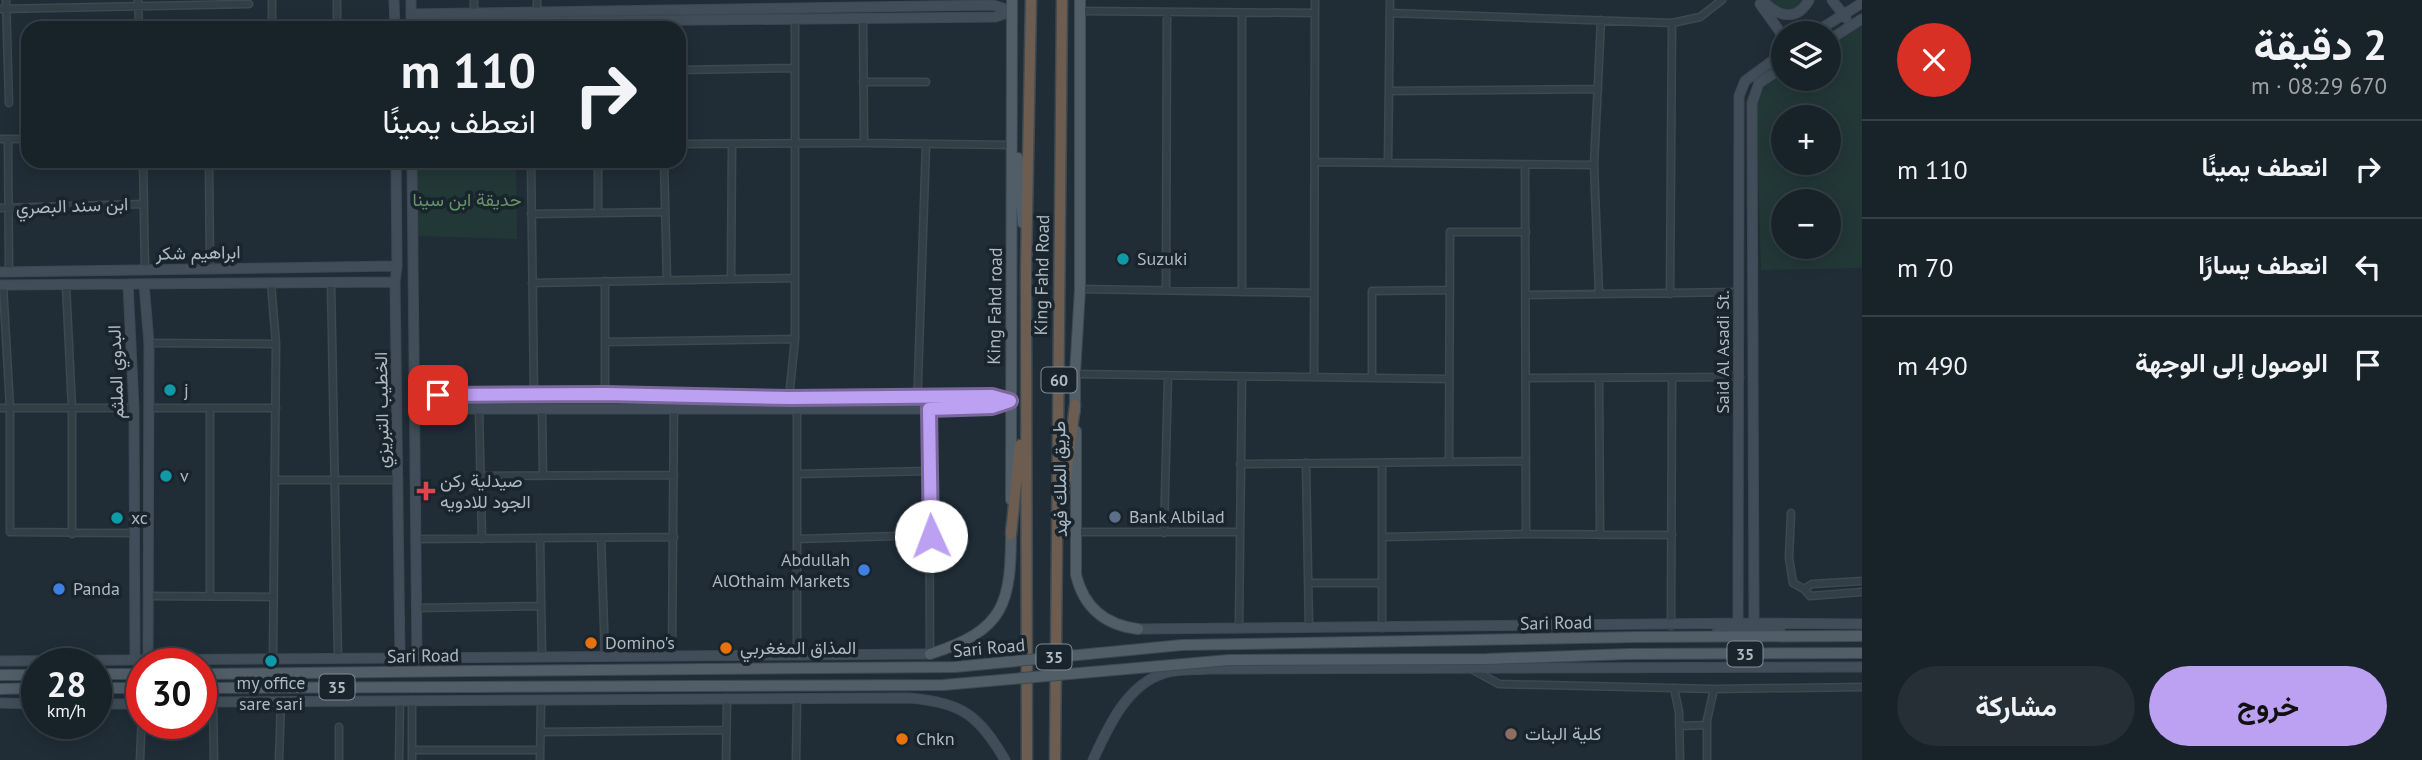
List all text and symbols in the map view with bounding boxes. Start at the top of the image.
text: 2 دقيقة [2254,17,2387,72]
map controls [1771,21,1841,259]
button: layers [1771,21,1841,91]
button: close [1897,23,1971,97]
text: 110 m [401,38,536,102]
icon: right [560,49,651,140]
text: 670 m · 08:29 [2251,71,2387,100]
text: انعطف يمينًا [382,100,536,142]
button: + [1771,105,1841,175]
text: انعطف يمينًا [2202,150,2328,183]
icon: right [2349,150,2387,188]
text: 110 m [1897,153,1968,186]
park label: حديقة ابن سينا [412,188,522,211]
button: − [1771,189,1841,259]
street label: ابن سند البصري [15,192,129,223]
street label: King Fahd Road [1029,214,1054,336]
street label: ابراهيم شكر [154,240,241,266]
street label: King Fahd road [982,247,1007,365]
place label: Suzuki [1137,247,1187,270]
text: انعطف يسارًا [2198,248,2328,281]
icon: left [2349,248,2387,286]
marker: Suzuki [1115,251,1131,267]
text: 70 m [1897,251,1953,284]
street label: Said Al Asadi St. [1711,290,1734,414]
street label: البدوي الملثم [102,325,133,419]
text: الوصول إلى الوجهة [2135,346,2328,379]
icon: arrive [2349,346,2387,384]
text: 490 m [1897,349,1968,382]
street label: الخطيب التبريزي [369,351,398,469]
pin [408,365,468,425]
road number: 60 [1042,368,1076,392]
icon: arrive [419,376,457,414]
place label: j [184,378,189,401]
marker: j [162,382,178,398]
street label: طريق الملك فهد [1047,421,1072,537]
place label: v [180,464,189,487]
marker: v [158,468,174,484]
place label: صيدلية ركن الجود للادويه [440,469,531,513]
marker: صيدلية ركن الجود للادويه [418,483,434,499]
position arrow [894,499,968,573]
place label: Bank Albilad [1129,505,1225,528]
place label: xc [131,506,148,529]
marker: Bank Albilad [1107,509,1123,525]
marker: xc [109,510,125,526]
place label: Abdullah AlOthaim Markets [712,548,850,592]
marker: Abdullah AlOthaim Markets [856,562,872,578]
place label: Panda [73,577,120,600]
marker: Panda [51,581,67,597]
street label: Sari Road [1520,610,1592,635]
place label: Domino's [605,631,675,654]
street label: Sari Road [952,633,1026,662]
marker: Domino's [583,635,599,651]
place label: المذاق المغغربي [740,636,856,663]
marker: المذاق المغغربي [718,640,734,656]
road number: 35 [1728,642,1762,666]
street label: Sari Road [387,643,459,668]
road number: 35 [1036,644,1072,670]
speed limit sign: 30 [126,648,217,739]
marker: my office sare sari [263,653,279,669]
text: 28 [47,661,86,707]
button: مشاركة [1897,666,2135,746]
button: خروج [2149,666,2387,746]
place label: my office sare sari [237,671,305,715]
road number: 35 [320,674,354,700]
text: km/h [47,699,86,722]
place label: كلية البنات [1525,722,1602,745]
marker: كلية البنات [1503,726,1519,742]
place label: Chkn [916,727,955,750]
marker: Chkn [894,731,910,747]

